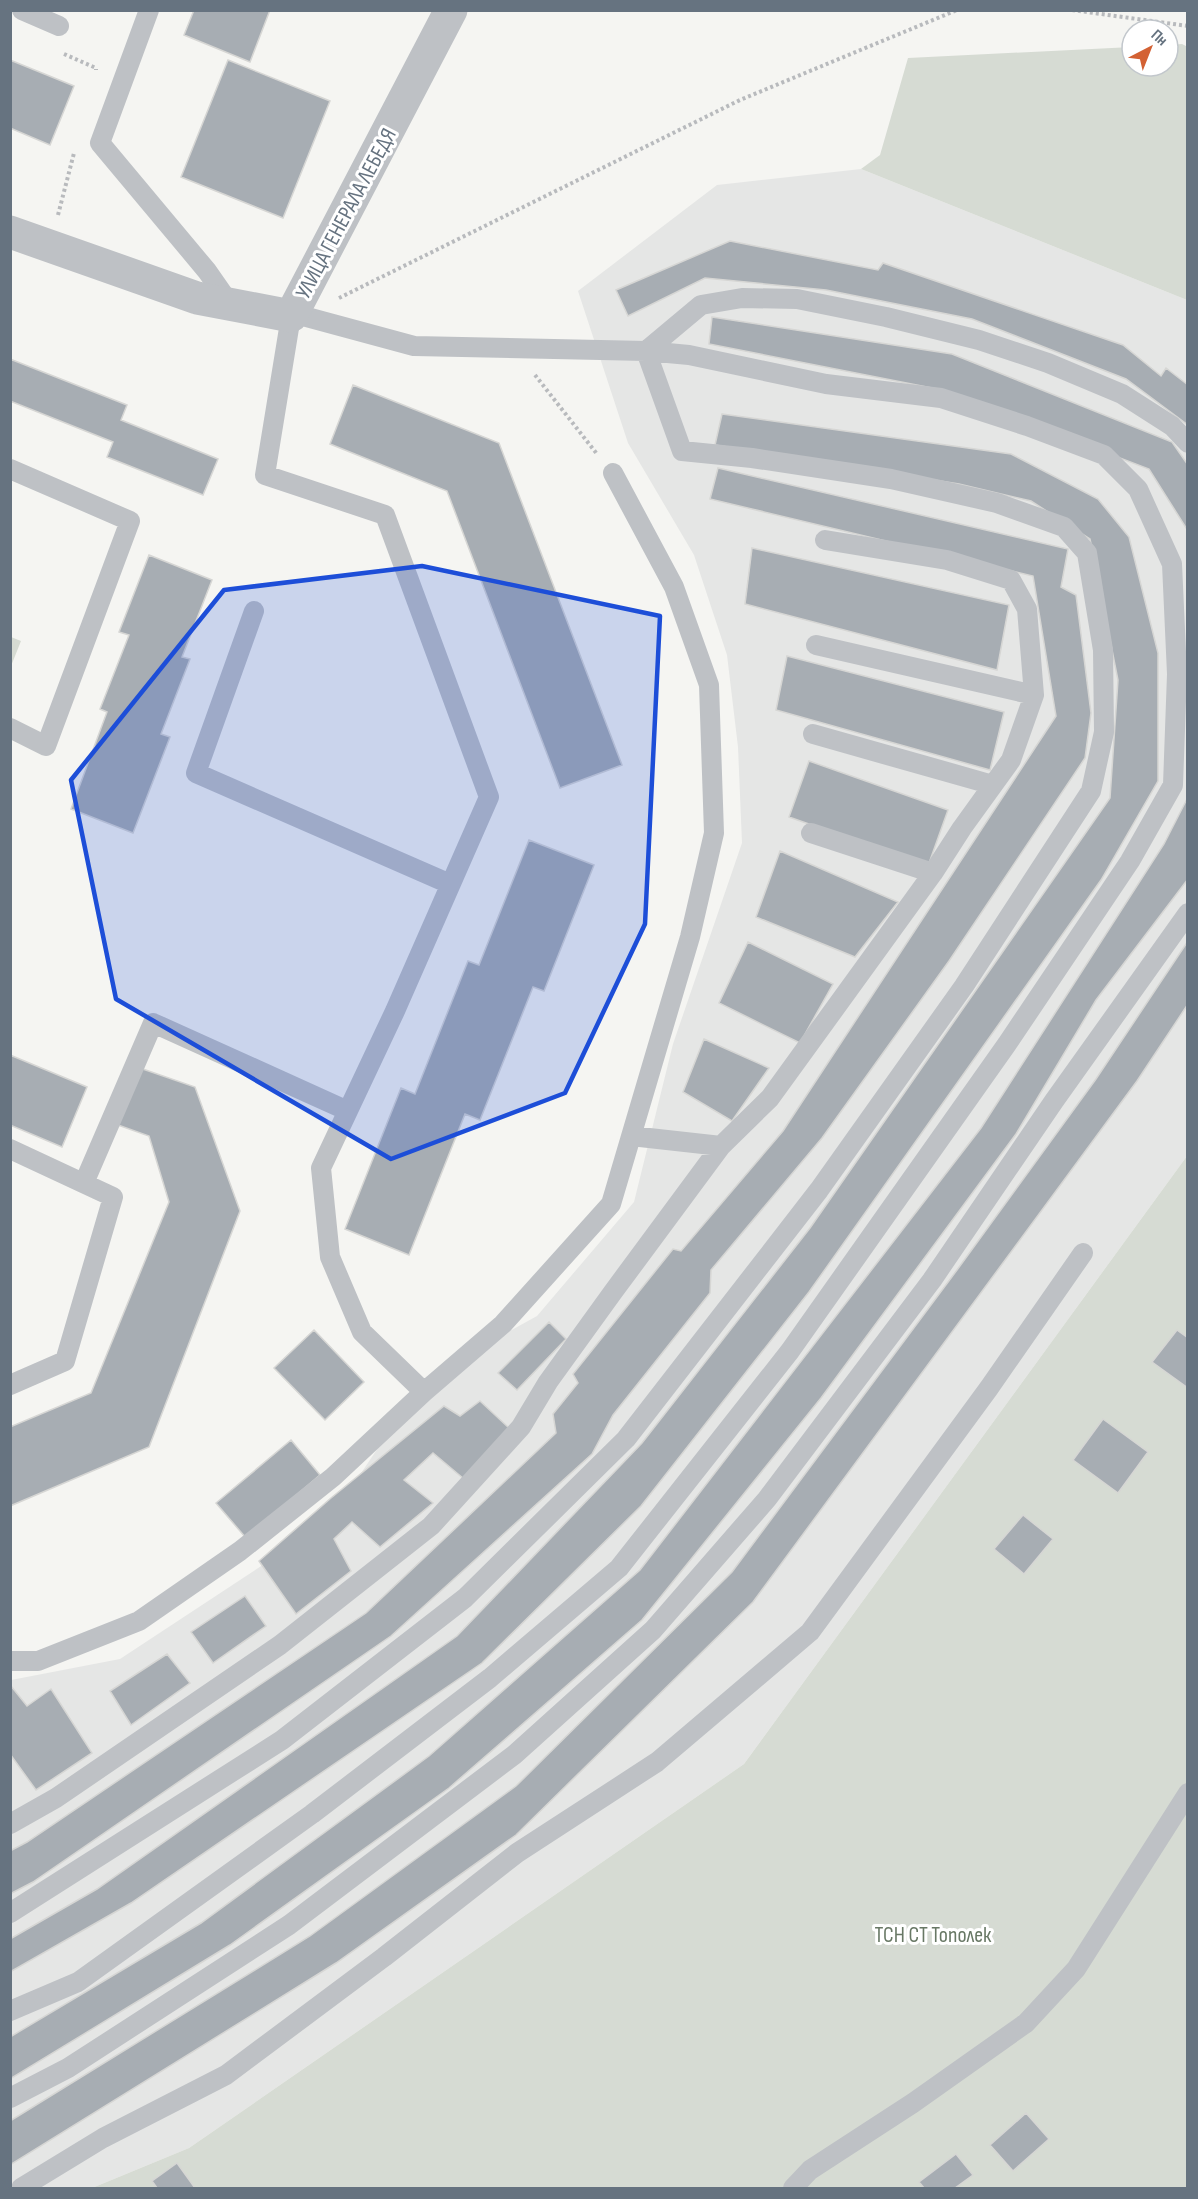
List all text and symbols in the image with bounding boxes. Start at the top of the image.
north arrow [1120,18,1180,78]
text: Пн [1147,26,1171,50]
street label: УЛИЦА ГЕНЕРАЛА ЛЕБЕДЯ [290,124,403,304]
park label: ТСН СТ Тополек [875,1922,992,1949]

